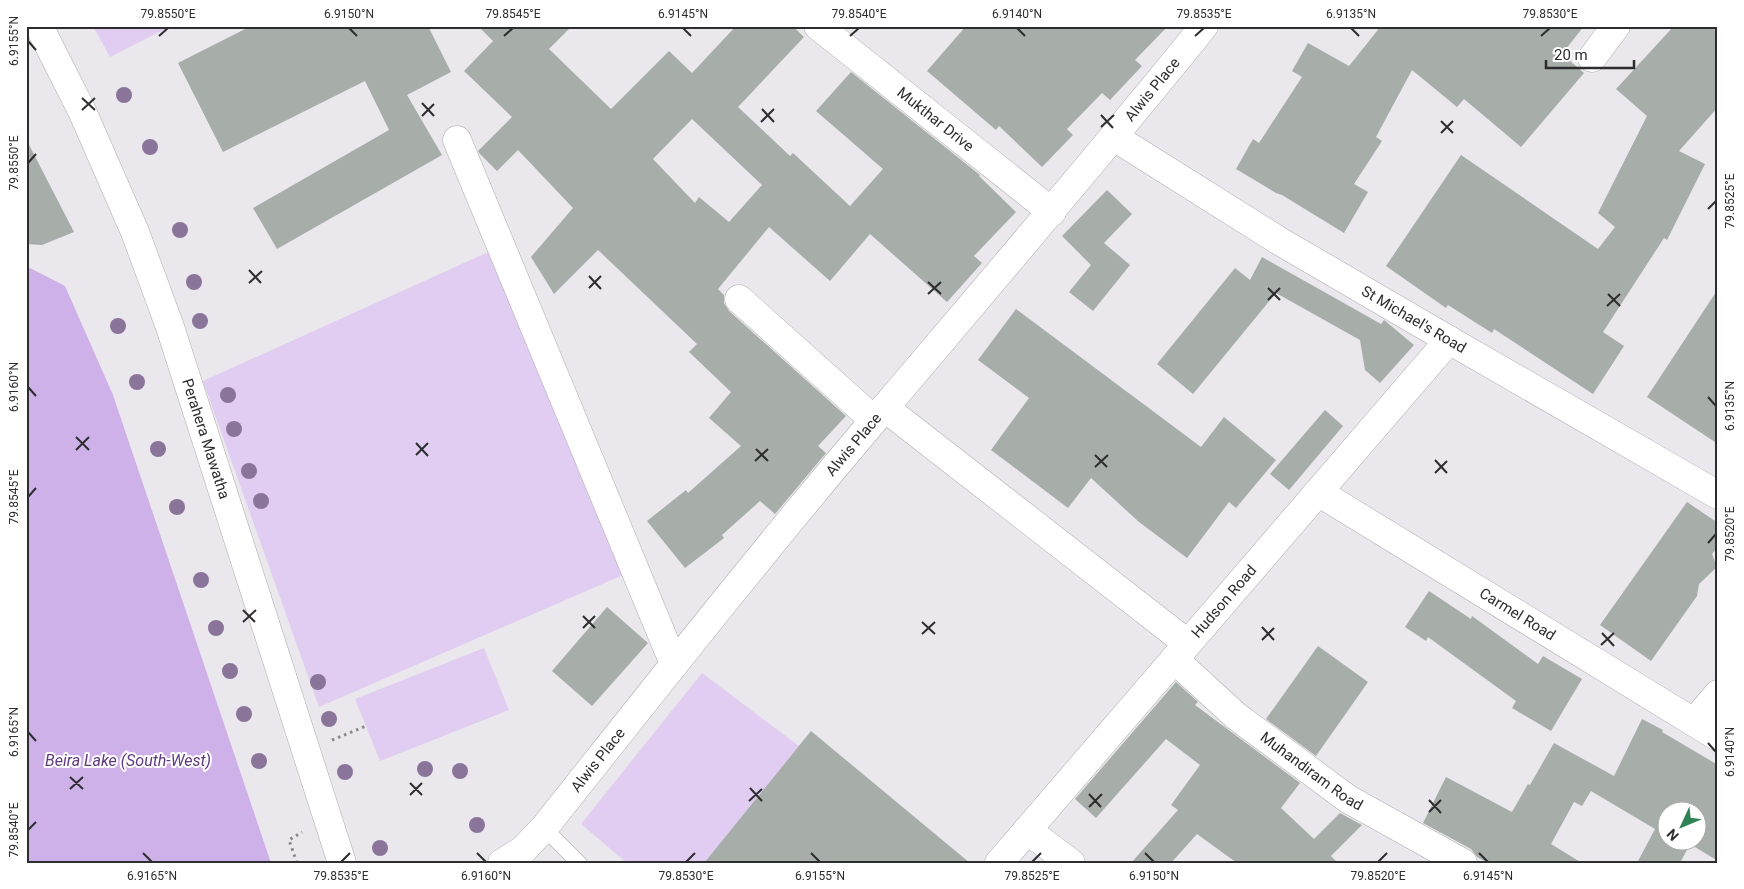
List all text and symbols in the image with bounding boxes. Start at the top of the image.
text: 79.8550°E [141,7,196,21]
text: 6.9150°N [324,7,374,21]
text: 79.8545°E [486,7,541,21]
text: 6.9145°N [658,7,708,21]
text: 79.8540°E [832,7,887,21]
text: 6.9140°N [992,7,1042,21]
text: 79.8535°E [1177,7,1232,21]
text: 6.9135°N [1326,7,1376,21]
text: 79.8530°E [1523,7,1578,21]
text: 6.9155°N [7,16,21,66]
scale bar [1546,38,1634,70]
text: 20 m [1554,46,1588,64]
street label: Alwis Place [1121,54,1184,125]
street label: Mukthar Drive [893,83,977,155]
text: 79.8550°E [7,135,21,190]
text: 79.8525°E [1723,173,1737,228]
street label: St Michael's Road [1358,282,1469,357]
text: 6.9160°N [7,362,21,412]
street label: Perahera Mawatha [178,376,234,501]
text: 6.9135°N [1723,381,1737,431]
street label: Alwis Place [822,409,885,480]
text: 79.8545°E [7,469,21,524]
text: 79.8520°E [1723,506,1737,561]
street label: Hudson Road [1188,561,1260,642]
street label: Carmel Road [1476,584,1559,644]
text: 6.9165°N [7,707,21,757]
street label: Alwis Place [567,724,629,796]
text: 6.9140°N [1723,727,1737,777]
street label: Muhandiram Road [1257,728,1366,814]
water label: Beira Lake (South-West) [45,751,211,770]
text: 79.8540°E [7,802,21,857]
north arrow [1656,802,1706,852]
text: N [1663,826,1682,844]
text: 6.9165°N [127,869,177,883]
text: 79.8535°E [314,869,369,883]
text: 6.9160°N [461,869,511,883]
text: 79.8530°E [659,869,714,883]
text: 6.9155°N [795,869,845,883]
text: 79.8525°E [1005,869,1060,883]
text: 6.9150°N [1129,869,1179,883]
text: 79.8520°E [1351,869,1406,883]
text: 6.9145°N [1463,869,1513,883]

